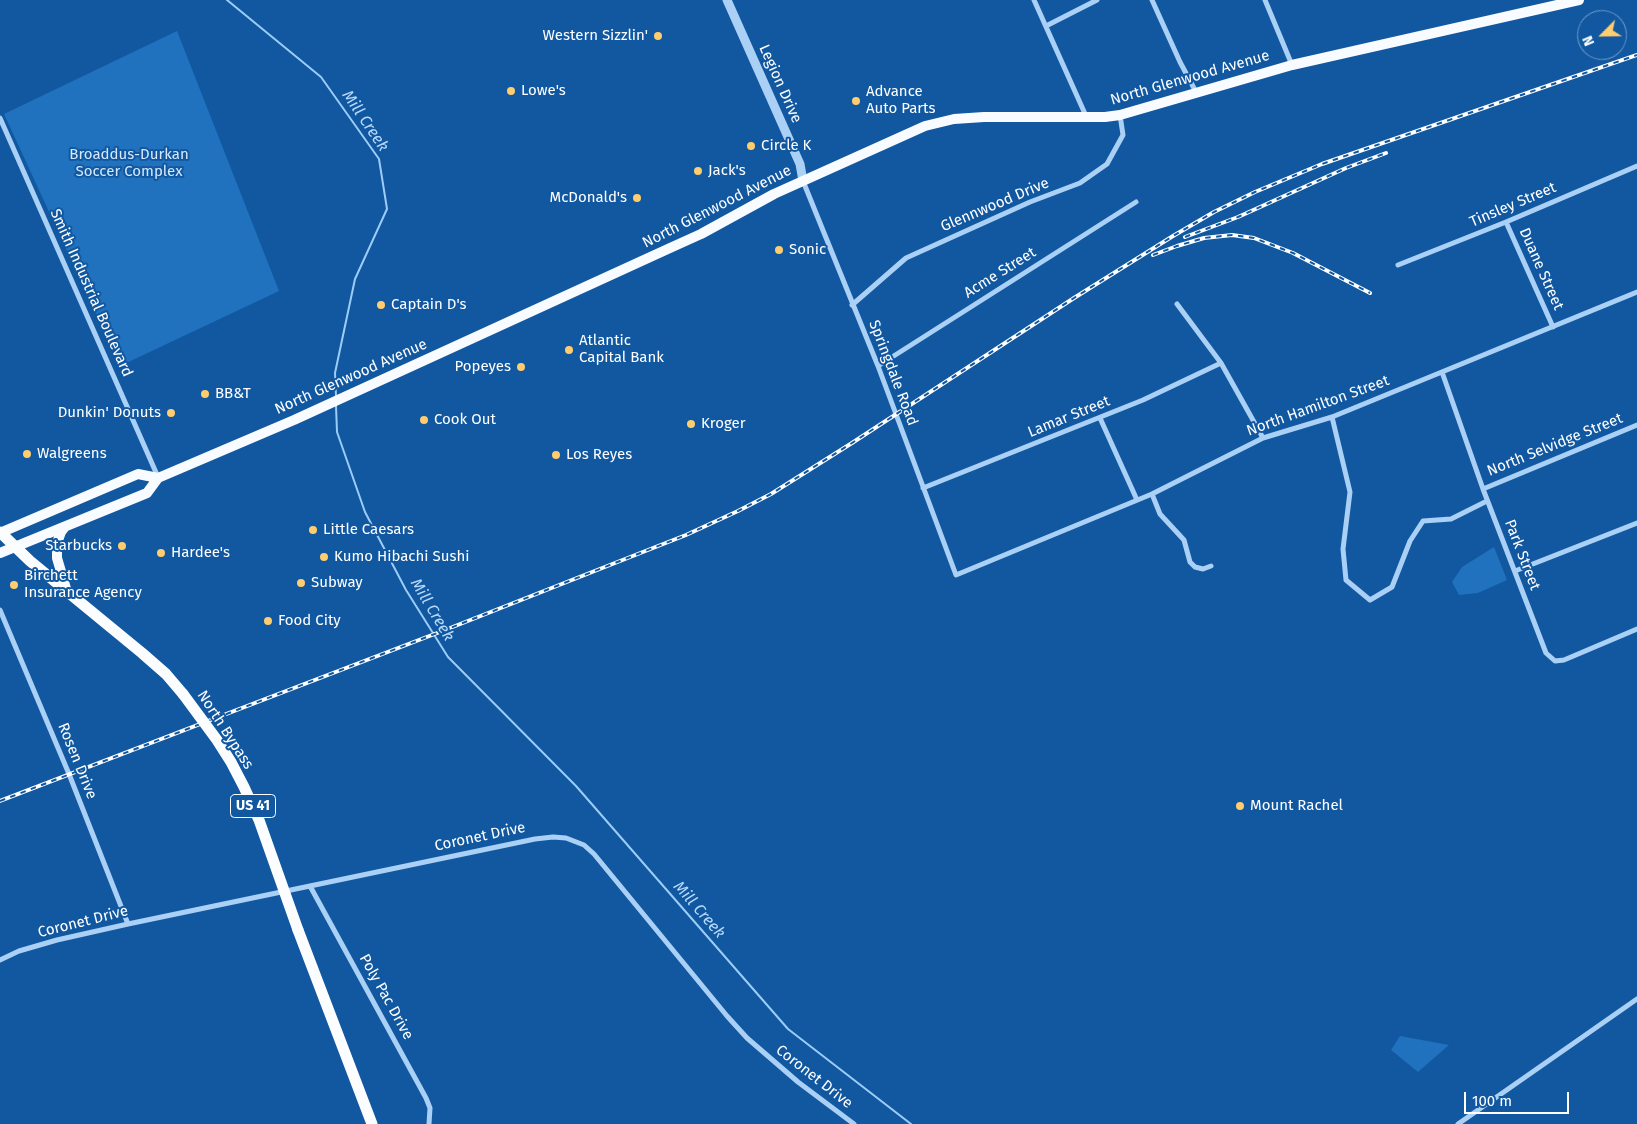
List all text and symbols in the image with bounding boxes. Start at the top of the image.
north arrow [1577,10,1627,60]
place label: Western Sizzlin' [543,27,648,45]
marker: Western Sizzlin' [652,30,664,42]
text: N [1579,33,1598,48]
street label: Legion Drive [755,42,805,126]
street label: North Glenwood Avenue [1108,47,1272,109]
place label: Lowe's [521,82,566,100]
place label: Advance Auto Parts [866,83,936,118]
marker: Lowe's [505,85,517,97]
water label: Mill Creek [338,87,392,155]
marker: Advance Auto Parts [850,95,862,107]
place label: Circle K [761,137,811,155]
marker: Circle K [745,140,757,152]
park label: Broaddus-Durkan Soccer Complex [69,146,189,181]
street label: North Glenwood Avenue [640,162,794,252]
place label: Jack's [708,162,746,180]
marker: Jack's [692,165,704,177]
street label: Glennwood Drive [938,174,1052,236]
street label: Tinsley Street [1467,179,1559,231]
place label: McDonald's [550,189,627,207]
marker: McDonald's [631,192,643,204]
street label: Smith Industrial Boulevard [46,206,136,380]
street label: Duane Street [1515,225,1567,313]
place label: Sonic [789,241,826,259]
marker: Sonic [773,244,785,256]
street label: Acme Street [961,244,1039,302]
place label: Captain D's [391,296,467,314]
marker: Captain D's [375,299,387,311]
street label: Springdale Road [865,318,921,428]
place label: Atlantic Capital Bank [579,332,664,367]
street label: North Glenwood Avenue [272,335,430,419]
marker: Atlantic Capital Bank [563,344,575,356]
place label: Popeyes [454,358,511,376]
marker: Popeyes [515,361,527,373]
street label: North Hamilton Street [1244,372,1392,440]
place label: BB&T [215,385,251,403]
marker: BB&T [199,388,211,400]
street label: Lamar Street [1025,392,1113,442]
place label: Dunkin' Donuts [58,404,161,422]
marker: Dunkin' Donuts [165,407,177,419]
street label: North Selvidge Street [1485,410,1625,480]
place label: Cook Out [434,411,496,429]
marker: Cook Out [418,414,430,426]
place label: Kroger [701,415,745,433]
marker: Kroger [685,418,697,430]
place label: Walgreens [37,445,107,463]
place label: Los Reyes [566,446,632,464]
marker: Walgreens [21,448,33,460]
marker: Los Reyes [550,449,562,461]
street label: Park Street [1500,517,1544,593]
place label: Little Caesars [323,521,414,539]
marker: Little Caesars [307,524,319,536]
place label: Starbucks [45,537,112,555]
marker: Starbucks [116,540,128,552]
place label: Hardee's [171,544,230,562]
marker: Hardee's [155,547,167,559]
place label: Kumo Hibachi Sushi [334,548,469,566]
marker: Kumo Hibachi Sushi [318,551,330,563]
place label: Birchett Insurance Agency [24,567,142,602]
place label: Subway [311,574,363,592]
water label: Mill Creek [406,575,458,645]
marker: Subway [295,577,307,589]
marker: Birchett Insurance Agency [8,579,20,591]
place label: Food City [278,612,341,630]
marker: Food City [262,615,274,627]
street label: North Bypass [193,687,257,773]
street label: Rosen Drive [54,720,100,802]
road number: US 41 [230,794,276,818]
place label: Mount Rachel [1250,797,1343,815]
marker: Mount Rachel [1234,800,1246,812]
street label: Coronet Drive [433,819,527,855]
water label: Mill Creek [669,877,729,943]
street label: Coronet Drive [36,902,130,942]
street label: Poly Pac Drive [355,951,417,1043]
street label: Coronet Drive [772,1041,856,1113]
scale bar [1467,1082,1572,1114]
text: 100 m [1472,1092,1512,1110]

